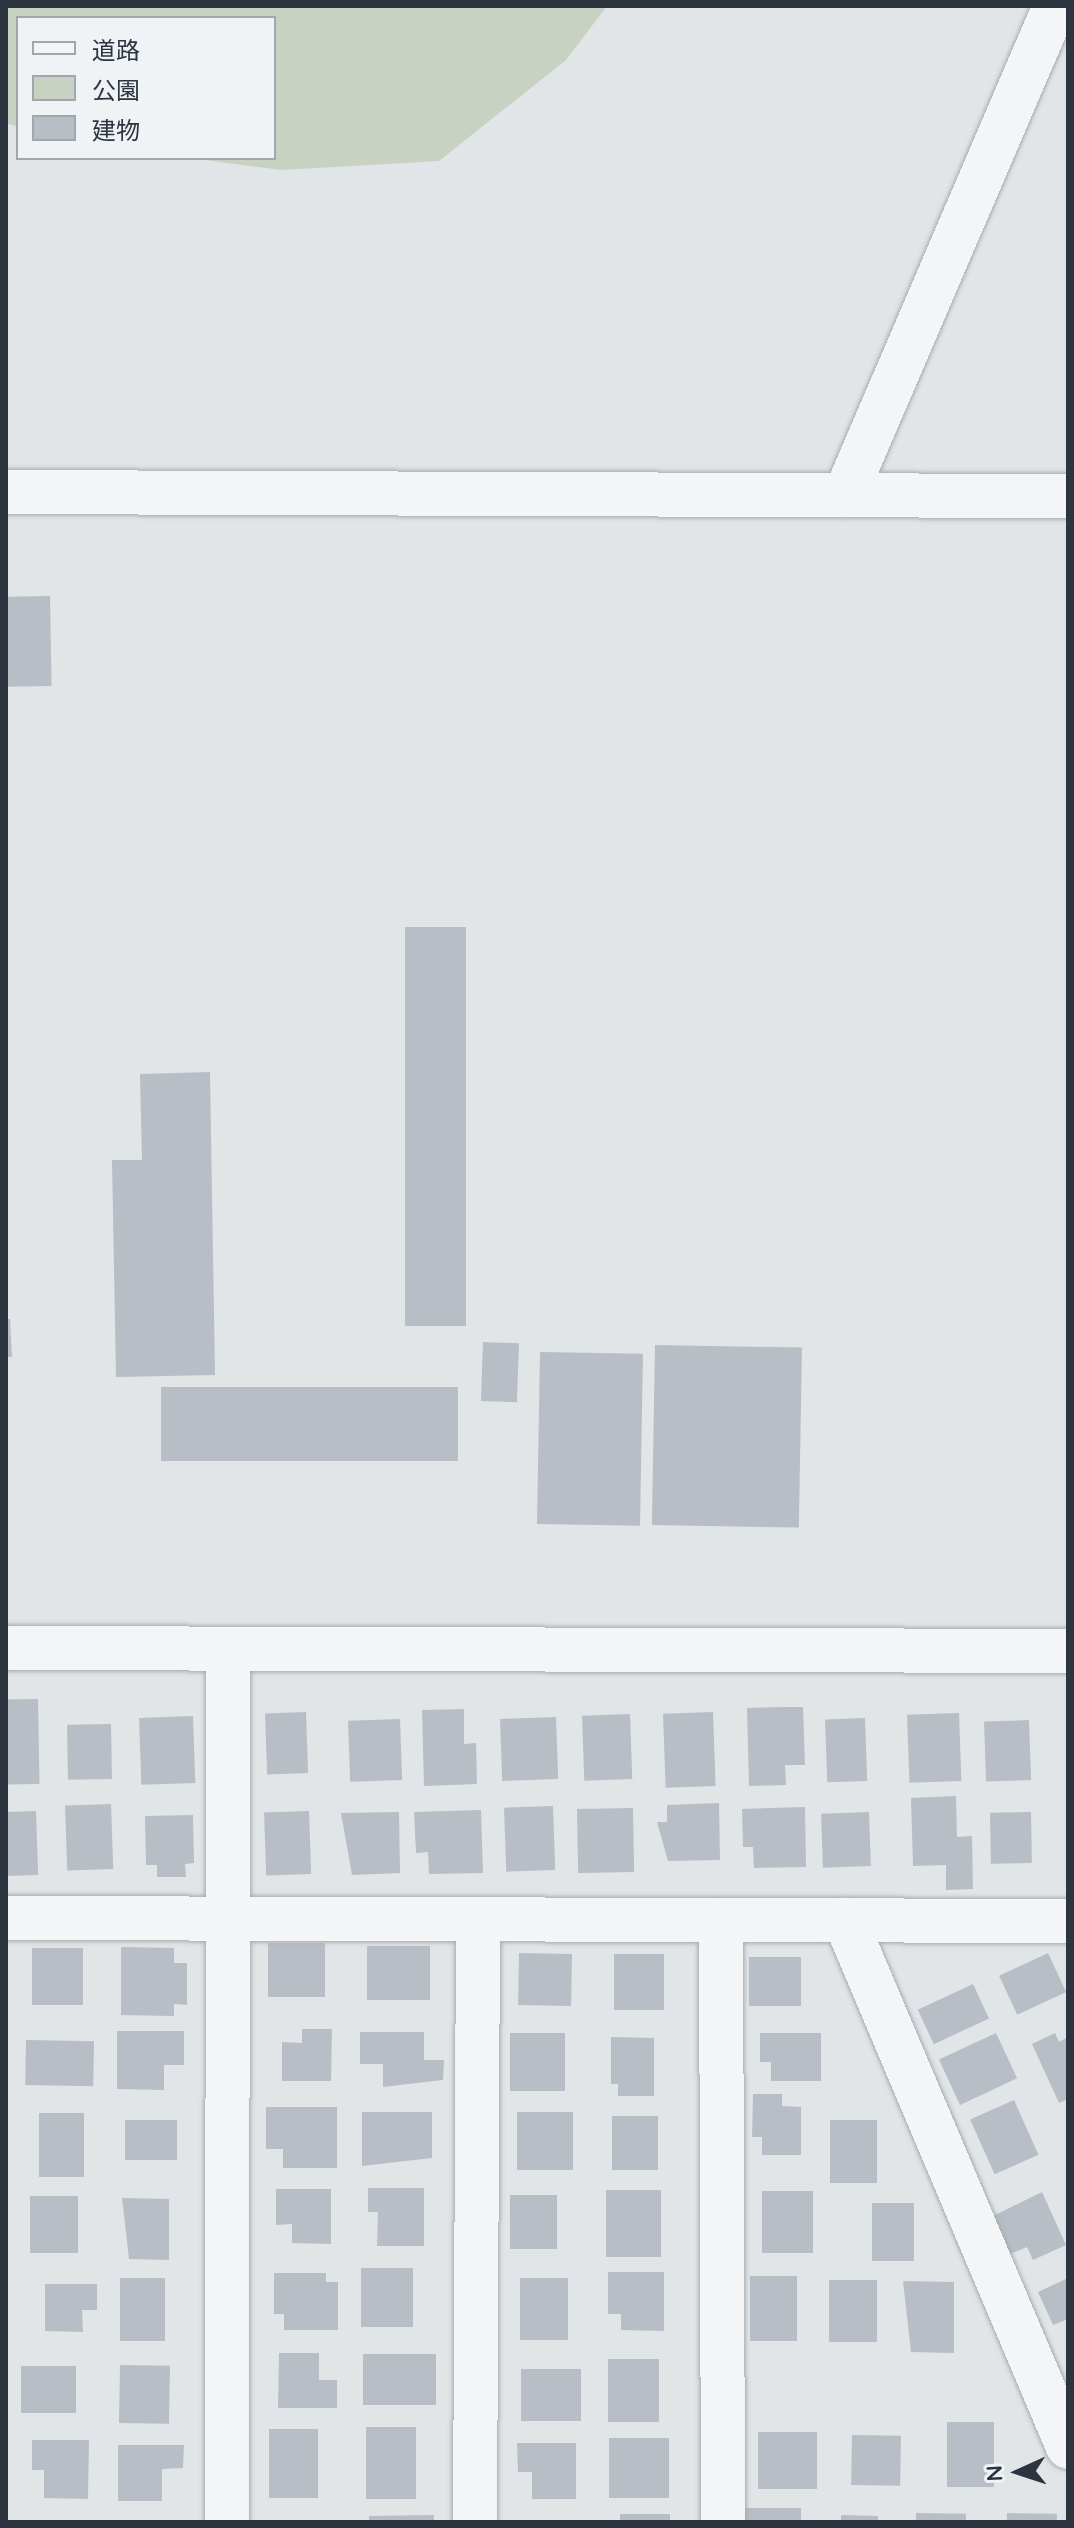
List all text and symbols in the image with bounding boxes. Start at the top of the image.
legend [16,16,276,160]
text: 道路 [92,35,140,65]
text: 公園 [92,75,140,105]
text: 建物 [92,115,140,145]
north arrow [978,2432,1058,2512]
text: N [980,2464,1008,2482]

